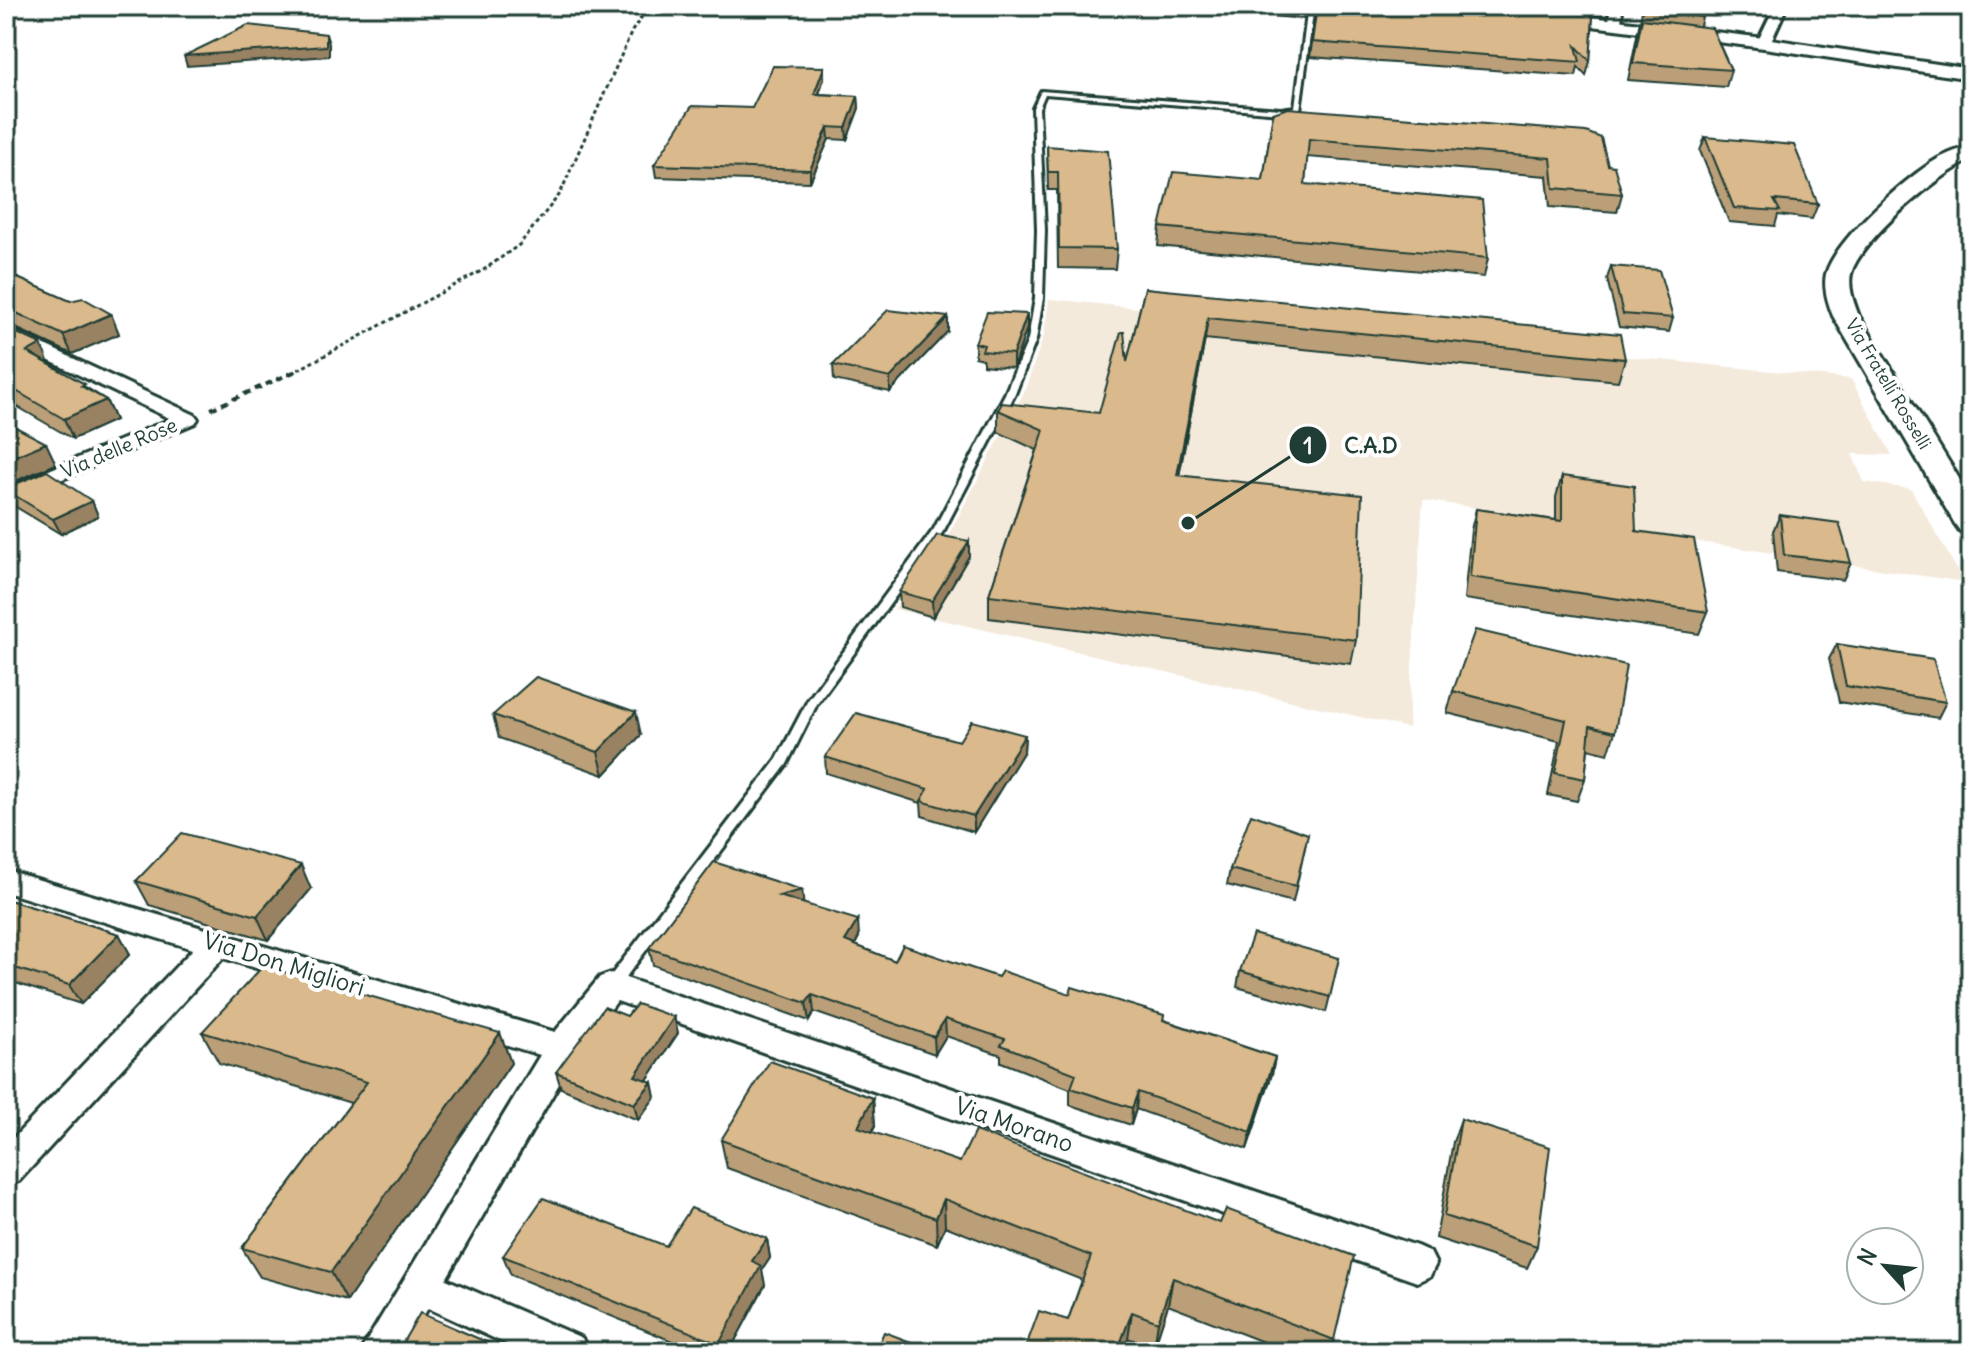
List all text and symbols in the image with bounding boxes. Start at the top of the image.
street label: Via Fratelli Rosselli [1840,314,1936,453]
street label: Via delle Rose [57,412,181,483]
callout: C.A.D [1288,422,1413,468]
text: 1 [1303,430,1313,460]
text: C.A.D [1344,431,1398,459]
street label: Via Don Migliori [200,924,369,1002]
street label: Via Morano [951,1090,1077,1158]
north arrow [1845,1226,1925,1306]
text: N [1851,1244,1883,1270]

